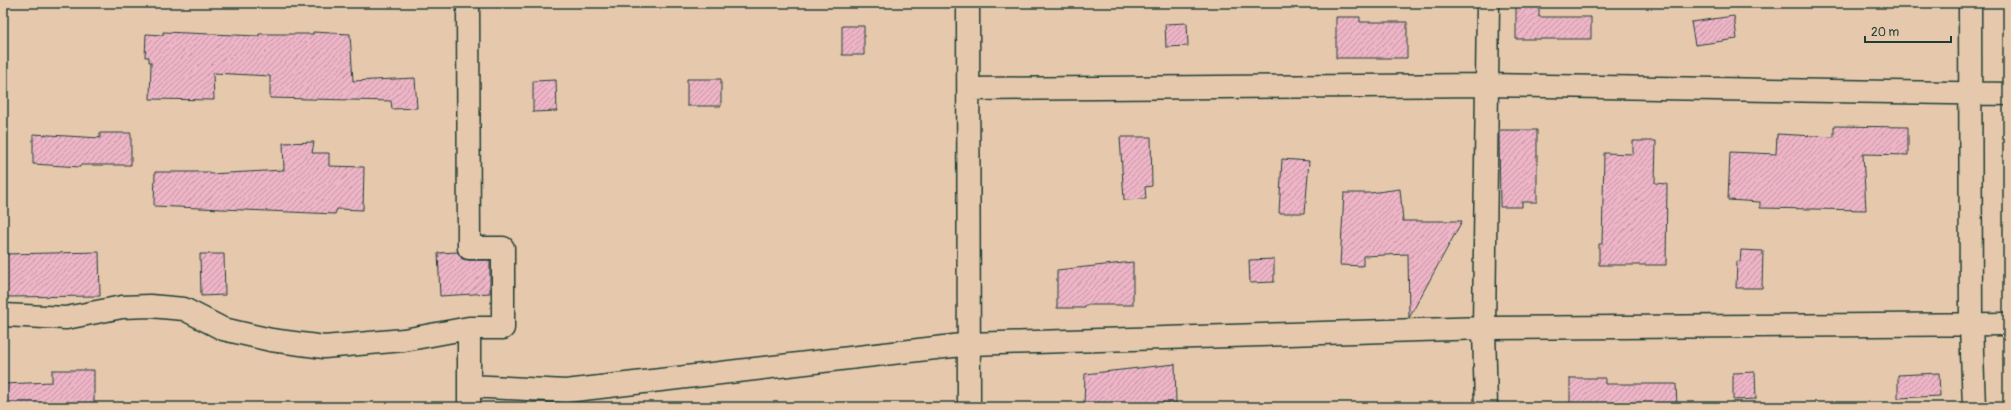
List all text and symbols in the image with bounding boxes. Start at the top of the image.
scale bar [1865,18,1951,44]
text: 20 m [1871,25,1900,40]

